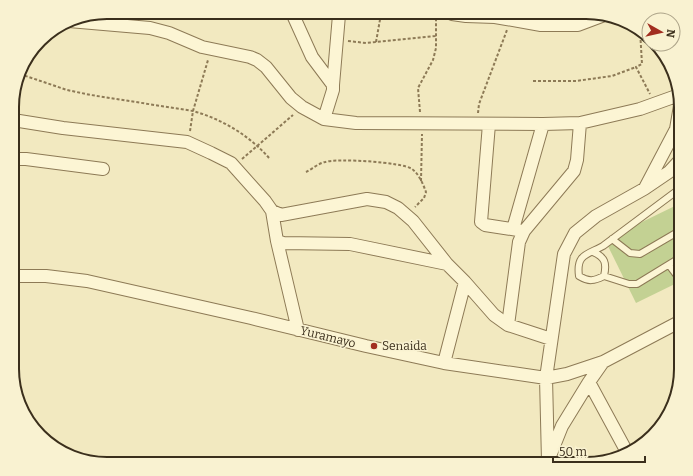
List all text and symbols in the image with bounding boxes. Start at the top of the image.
north arrow [641,12,681,52]
text: N [663,28,677,39]
street label: Yuramayo [299,323,357,351]
place label: Senaida [382,339,427,353]
marker: Senaida [369,341,379,351]
scale bar [553,438,645,464]
text: 50 m [559,445,588,459]

